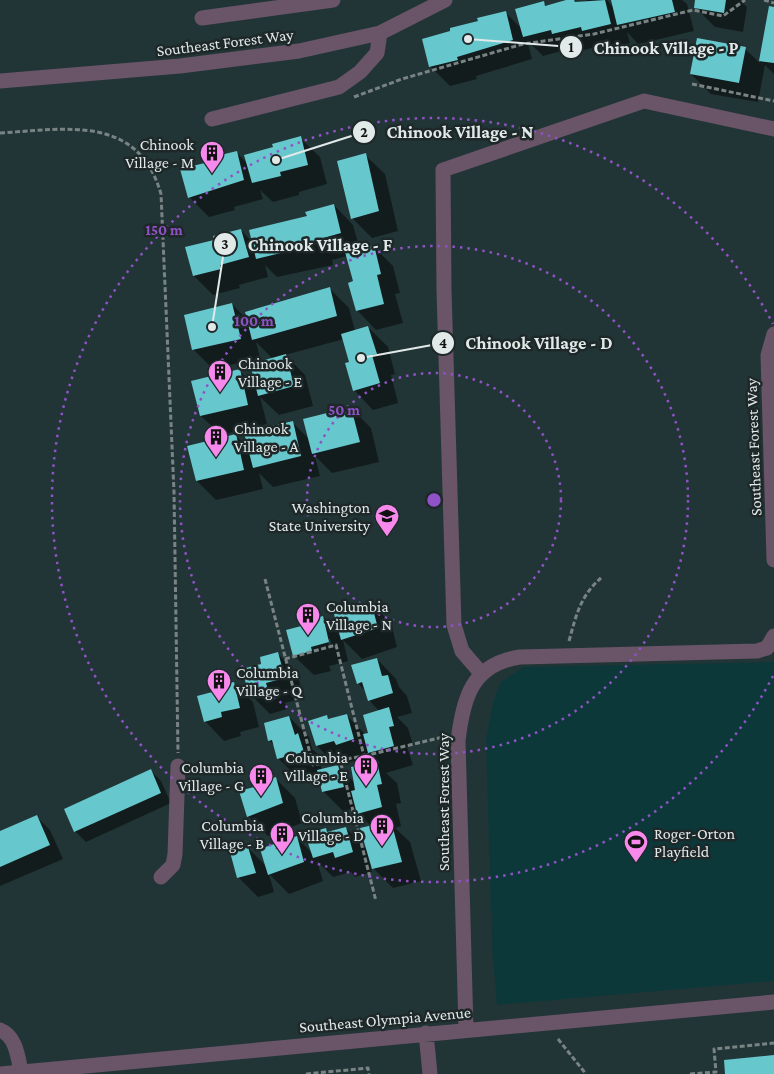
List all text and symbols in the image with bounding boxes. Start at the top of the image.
street label: Southeast Forest Way [156,26,295,60]
callout: Chinook Village - P [559,31,749,64]
text: Chinook Village - P [594,38,738,58]
text: 1 [568,39,574,55]
callout: Chinook Village - N [352,115,544,148]
text: Chinook Village - N [386,122,534,142]
text: 2 [360,124,368,140]
place label: Chinook Village - M [125,136,194,172]
building icon: Chinook Village - M [199,140,225,174]
text: 150 m [145,222,183,238]
callout: Chinook Village - F [212,228,402,261]
text: Chinook Village - F [248,235,393,255]
text: 3 [221,236,229,252]
text: 100 m [234,313,274,329]
callout: Chinook Village - D [430,326,623,359]
text: Chinook Village - D [465,333,613,353]
text: 4 [439,335,447,351]
place label: Chinook Village - E [238,355,302,391]
building icon: Chinook Village - E [207,359,233,393]
street label: Southeast Forest Way [743,377,765,516]
text: 50 m [328,402,360,418]
place label: Chinook Village - A [234,420,299,456]
building icon: Chinook Village - A [203,424,229,458]
centre of rings [425,491,443,509]
place label: Washington State University [269,499,371,535]
school or university icon: Washington State University [374,503,400,537]
place label: Columbia Village - N [326,598,392,634]
building icon: Columbia Village - N [295,602,321,636]
place label: Columbia Village - Q [236,664,303,700]
building icon: Columbia Village - Q [206,668,232,702]
street label: Southeast Forest Way [435,732,453,871]
place label: Columbia Village - E [284,749,349,785]
building icon: Columbia Village - E [353,753,379,787]
place label: Columbia Village - G [178,759,245,795]
building icon: Columbia Village - G [248,763,274,797]
place label: Columbia Village - D [298,809,365,845]
building icon: Columbia Village - D [369,813,395,847]
place label: Columbia Village - B [200,817,265,853]
building icon: Columbia Village - B [269,821,295,855]
place label: Roger-Orton Playfield [654,825,735,861]
sports icon: Roger-Orton Playfield [623,829,649,863]
street label: Southeast Olympia Avenue [299,1004,472,1036]

